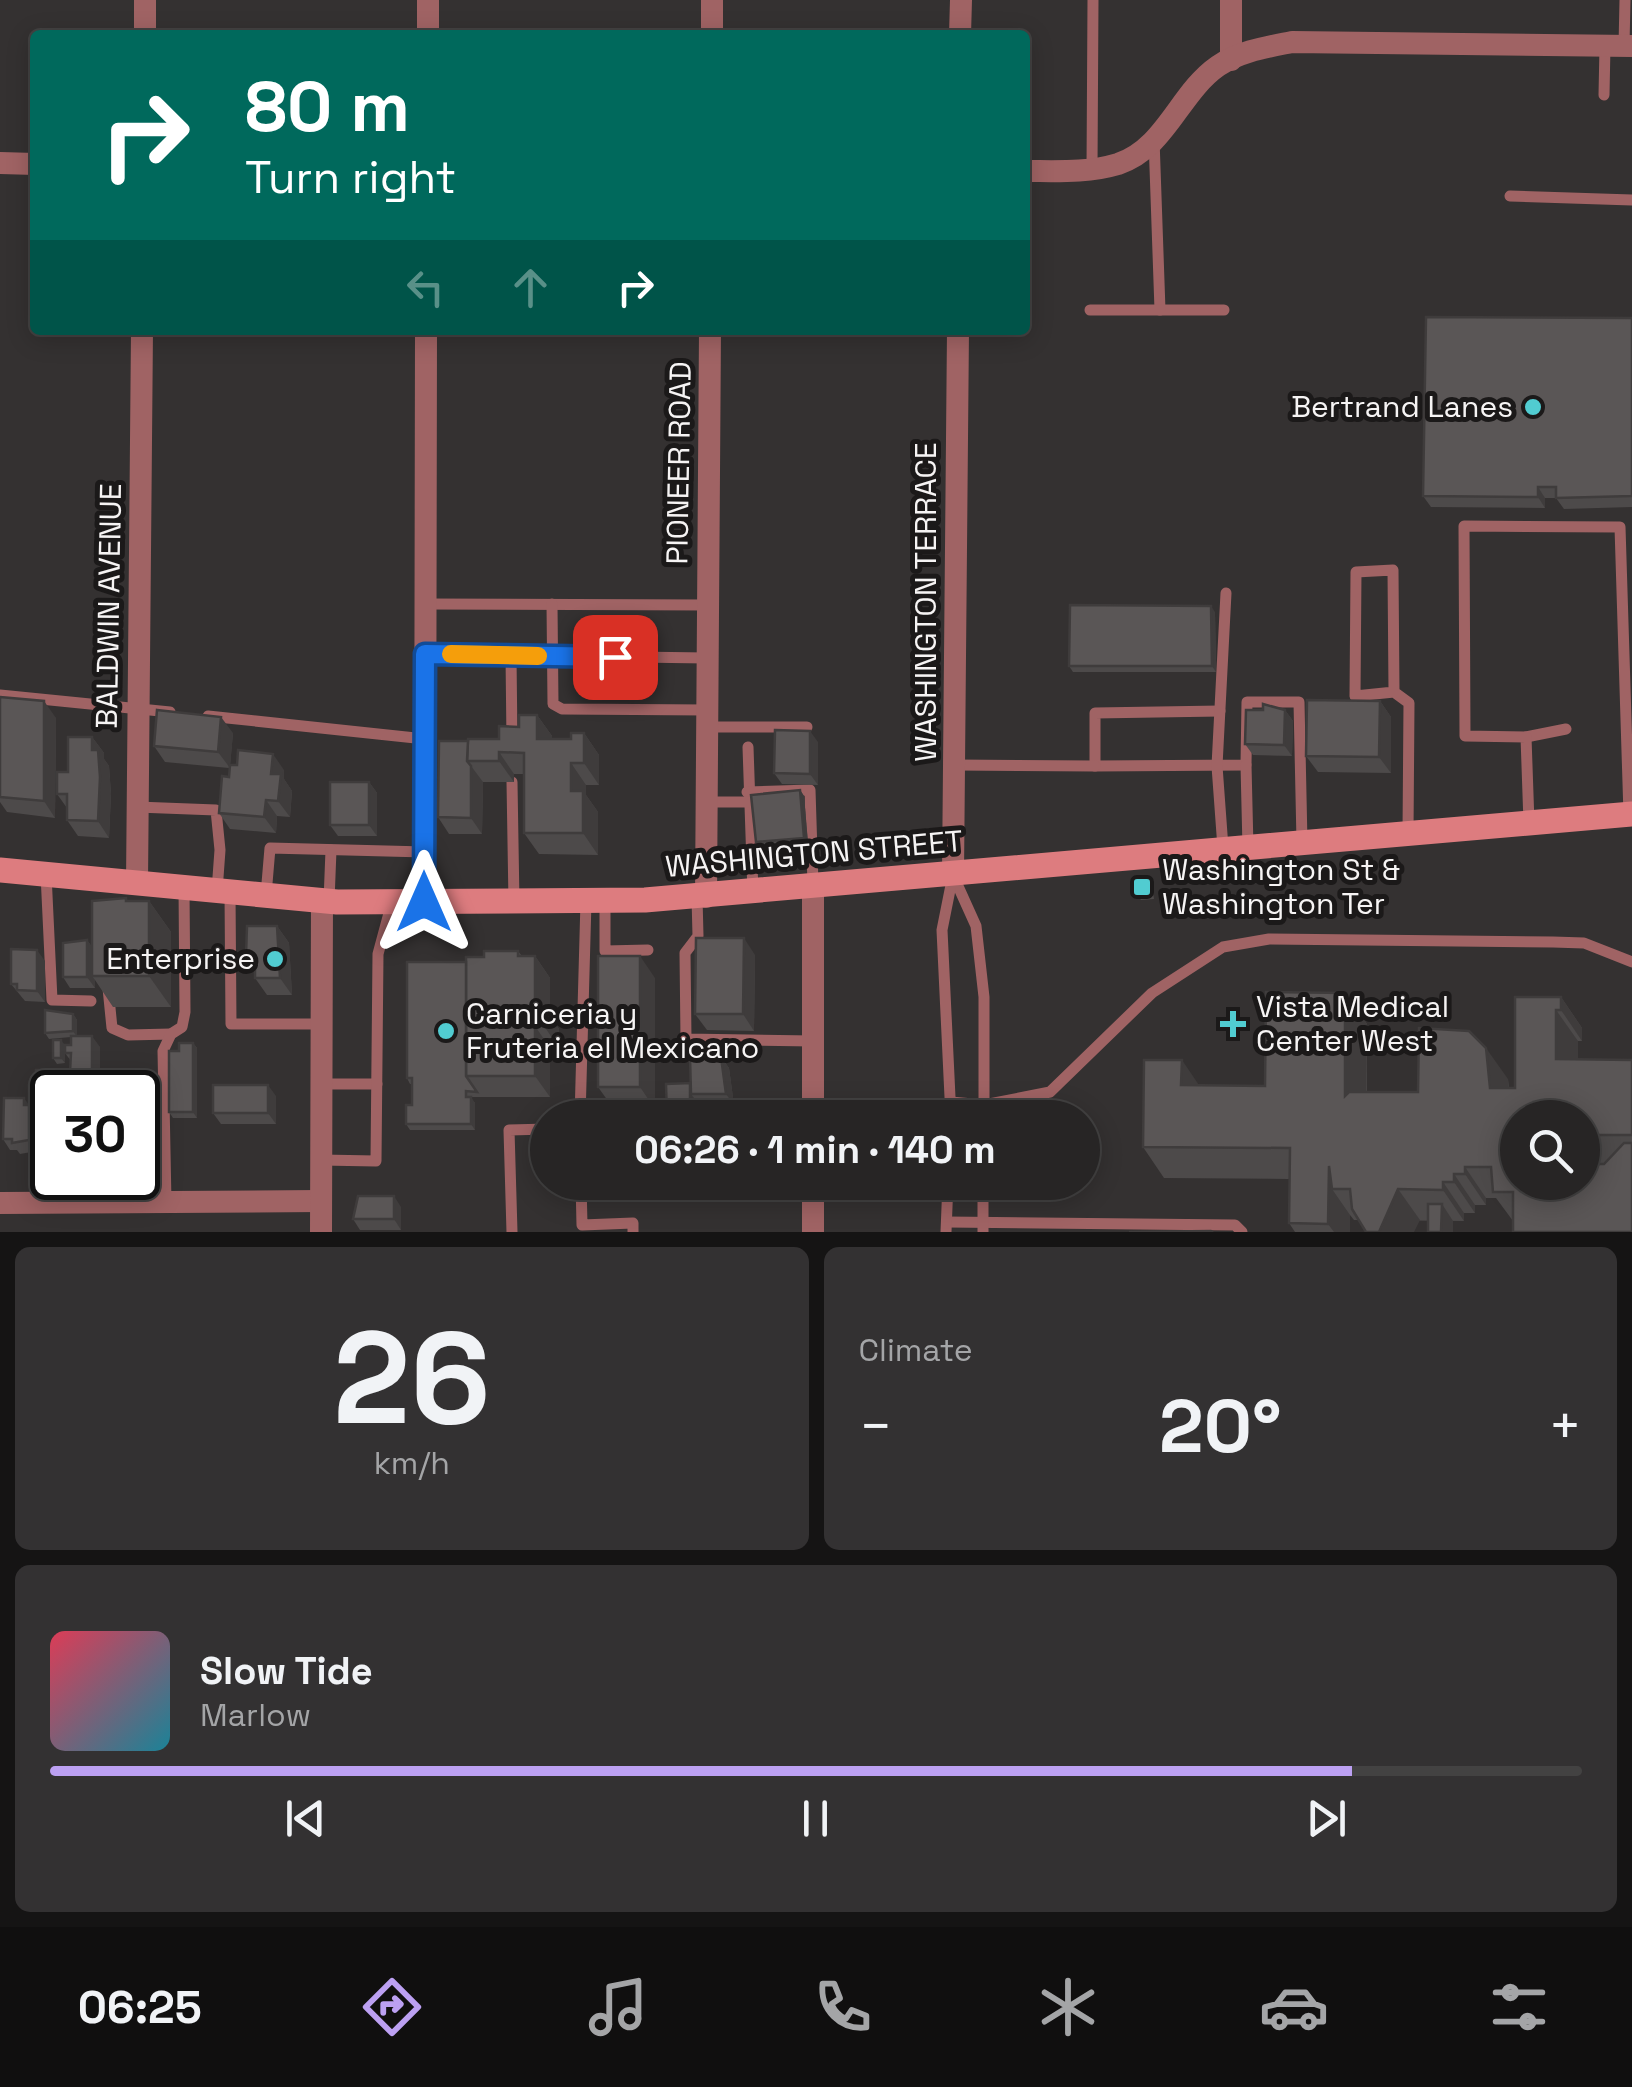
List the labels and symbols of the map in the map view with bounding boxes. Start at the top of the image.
street label: PIONEER ROAD [657,361,700,565]
place label: Bertrand Lanes [1291,387,1513,426]
marker: Bertrand Lanes [1522,396,1544,418]
street label: WASHINGTON TERRACE [906,442,945,762]
street label: BALDWIN AVENUE [87,483,130,729]
pin [573,615,658,700]
street label: WASHINGTON STREET [664,821,964,886]
position arrow [372,850,476,954]
place label: Washington St & Washington Ter [1162,850,1400,923]
marker: Washington St & Washington Ter [1131,876,1153,898]
place label: Enterprise [106,939,255,978]
marker: Enterprise [264,948,286,970]
place label: Vista Medical Center West [1256,987,1449,1060]
place label: Carniceria y Fruteria el Mexicano [466,994,759,1067]
marker: Vista Medical Center West [1220,1011,1246,1037]
marker: Carniceria y Fruteria el Mexicano [435,1020,457,1042]
speed limit sign: 30 [30,1070,160,1200]

